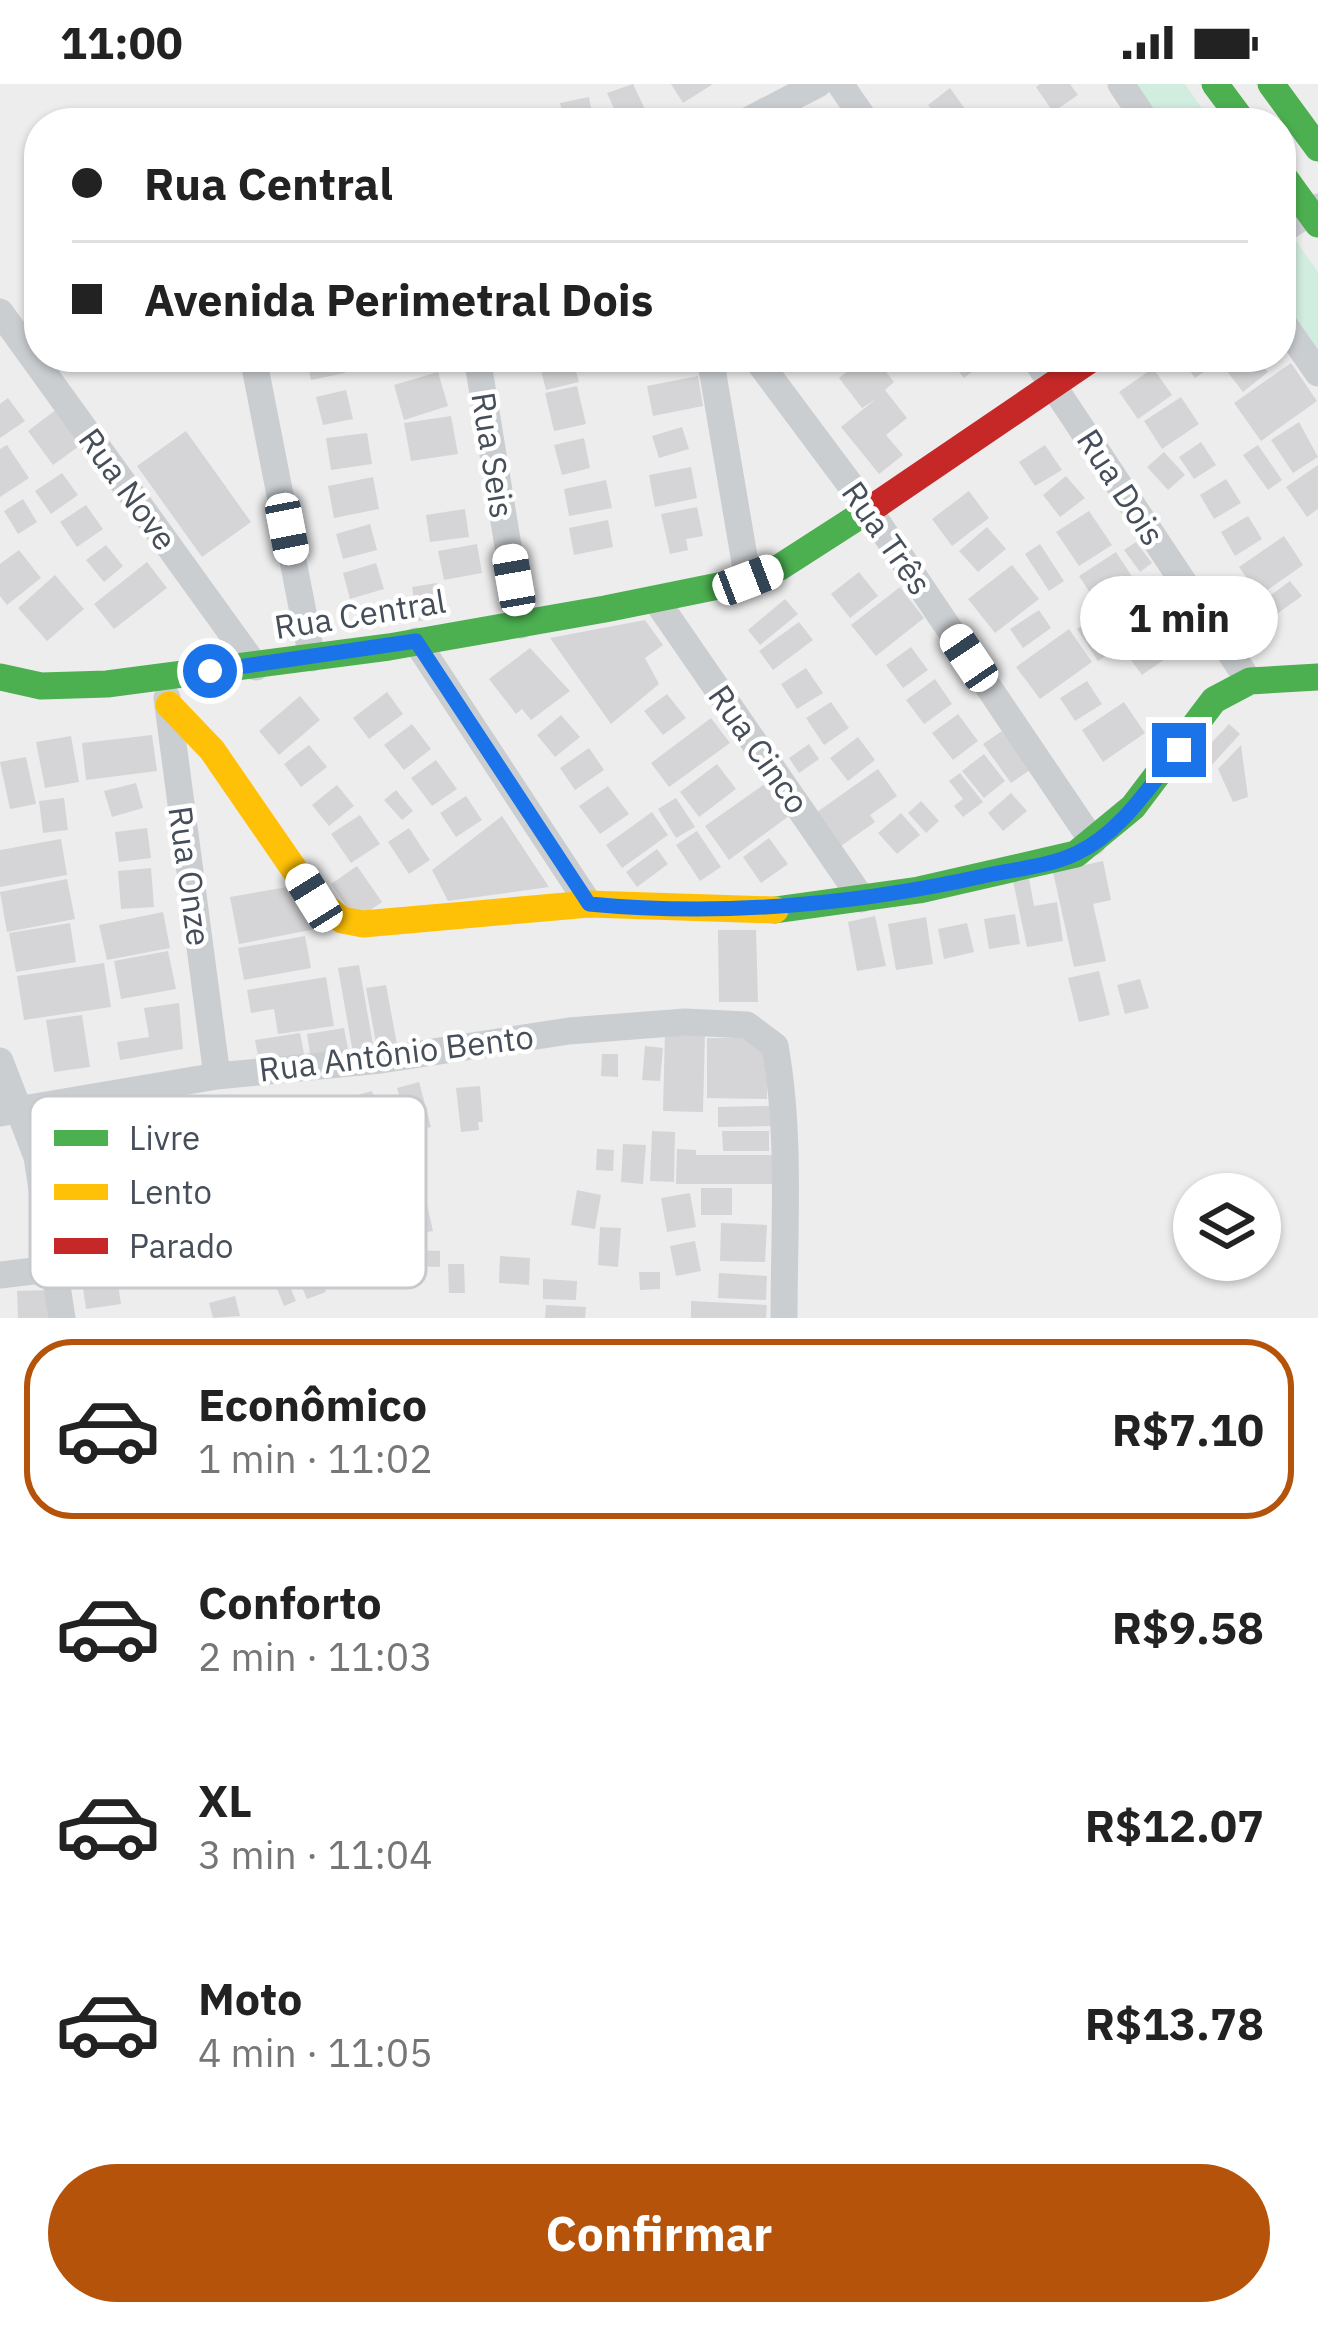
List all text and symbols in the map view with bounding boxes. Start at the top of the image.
text: 11:00 [60,13,183,71]
text: Rua Central [144,154,393,212]
text: Avenida Perimetral Dois [144,270,653,328]
street label: Rua Seis [462,389,525,521]
street label: Rua Nove [70,419,187,558]
street label: Rua Dois [1068,420,1175,553]
street label: Rua Três [833,473,942,603]
car [262,490,312,568]
car [490,541,538,619]
car [708,550,788,610]
callout: 1 min [1080,576,1278,660]
street label: Rua Central [271,579,449,648]
text: 1 min [1128,592,1230,643]
car [934,618,1004,698]
route start [183,644,237,698]
street label: Rua Cinco [699,676,819,822]
route end [1152,723,1206,777]
street label: Rua Onze [159,803,222,948]
car [280,858,348,938]
street label: Rua Antônio Bento [256,1014,536,1091]
legend [30,1096,426,1288]
text: Livre [129,1116,200,1159]
text: Lento [129,1170,212,1213]
map controls [1173,1173,1281,1281]
button: layers [1173,1173,1281,1281]
text: Parado [129,1224,234,1267]
icon: car [54,1375,162,1483]
text: Econômico [198,1375,427,1433]
text: R$7.10 [1112,1400,1264,1458]
text: 1 min · 11:02 [198,1433,433,1484]
icon: car [54,1573,162,1681]
text: Conforto [198,1573,382,1631]
text: R$9.58 [1112,1598,1264,1656]
text: 2 min · 11:03 [198,1631,433,1682]
icon: car [54,1771,162,1879]
text: XL [198,1771,252,1829]
text: R$12.07 [1085,1796,1264,1854]
text: 3 min · 11:04 [198,1829,433,1880]
icon: car [54,1969,162,2077]
text: Moto [198,1969,302,2027]
text: R$13.78 [1085,1994,1264,2052]
text: 4 min · 11:05 [198,2027,433,2078]
button: Confirmar [48,2164,1270,2302]

